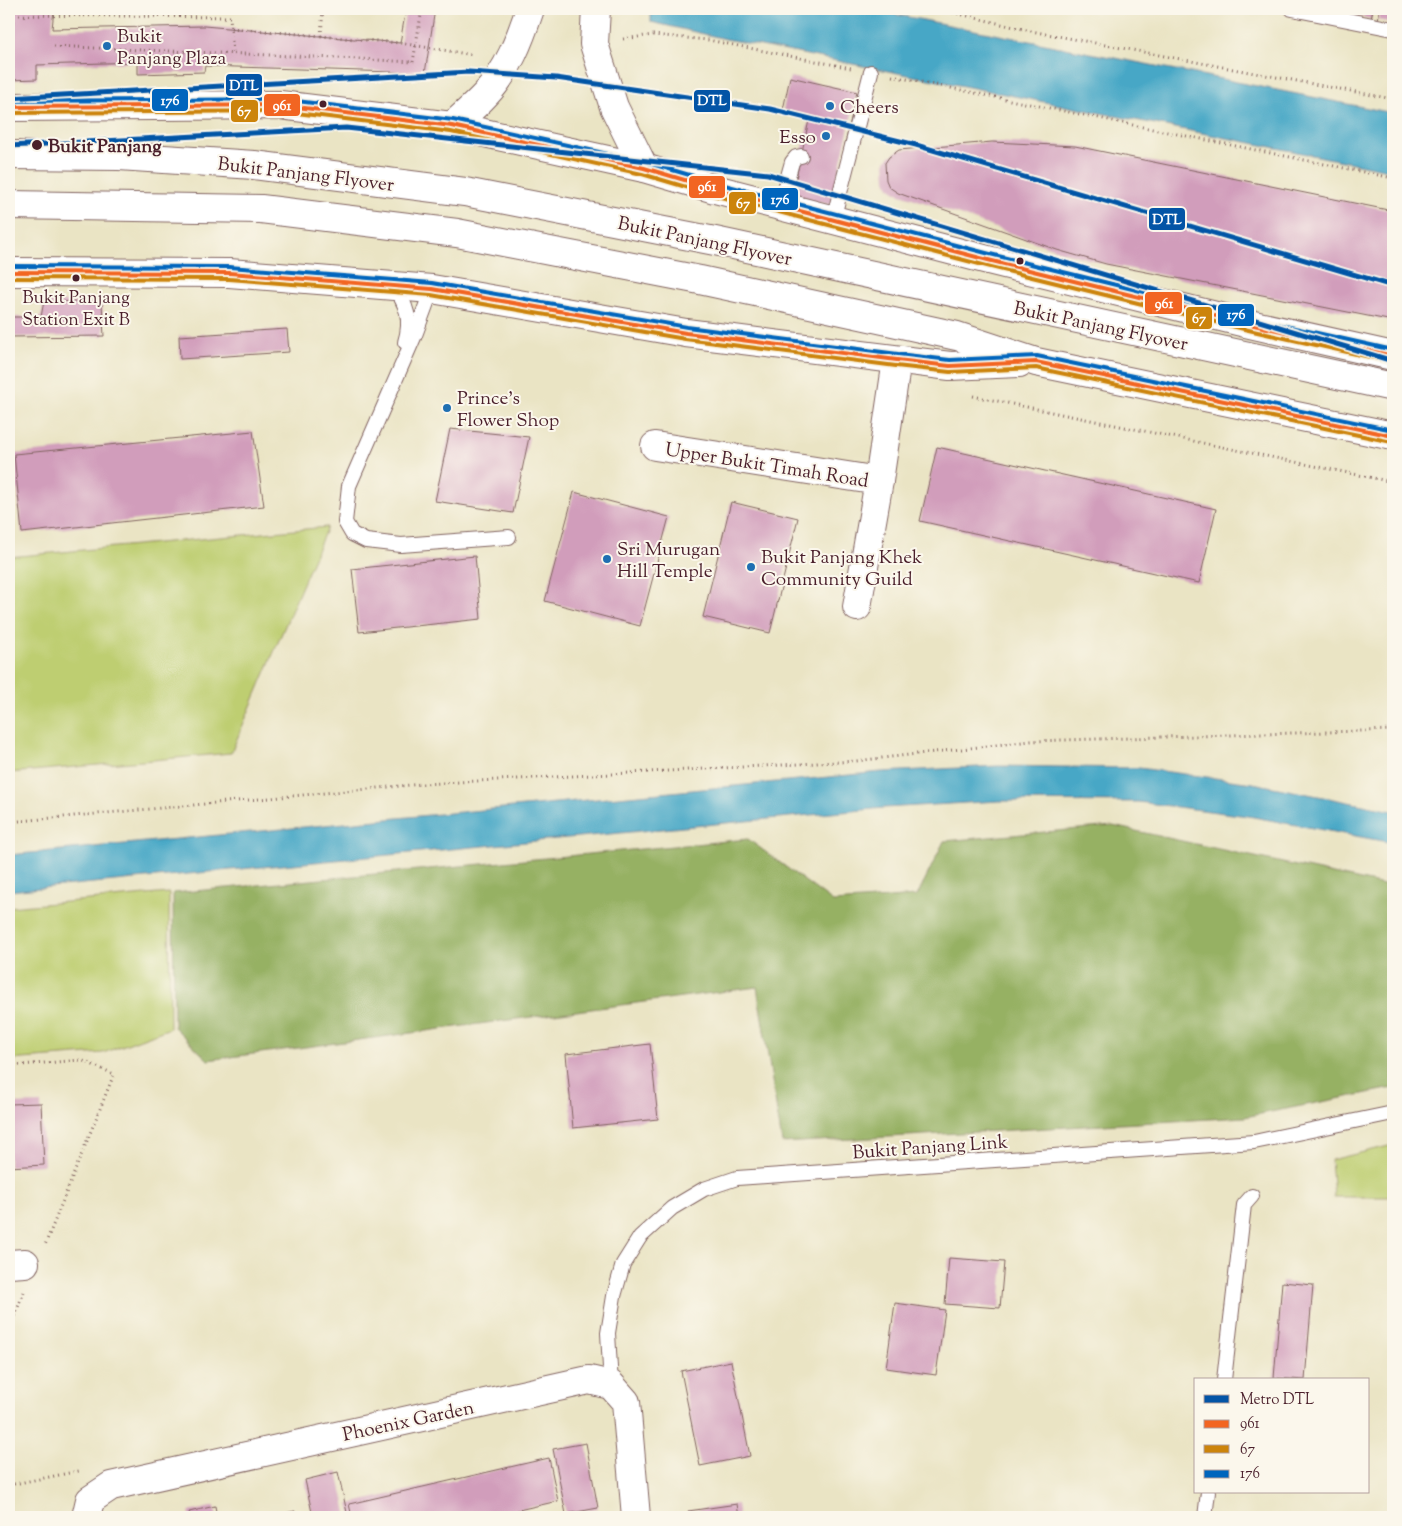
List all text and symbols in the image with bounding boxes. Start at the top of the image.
place label: Bukit Panjang Plaza [117,24,226,73]
marker: Bukit Panjang Plaza [101,40,113,52]
line badge: DTL [225,73,263,97]
text: DTL [229,77,259,97]
line badge: 176 [151,88,189,112]
line badge: DTL [693,89,731,113]
text: 176 [161,92,179,112]
text: DTL [697,92,727,112]
line badge: 961 [263,93,301,117]
place label: Cheers [840,95,899,122]
text: 961 [273,97,291,117]
line badge: 67 [230,99,259,123]
unlabelled marker [318,99,328,109]
marker: Cheers [824,100,836,112]
text: 67 [237,103,252,123]
place label: Esso [779,125,816,152]
marker: Esso [820,130,832,142]
place label: Bukit Panjang [48,134,162,161]
marker: Bukit Panjang [30,138,44,152]
street label: Bukit Panjang Flyover [216,151,395,200]
line badge: 961 [688,175,726,199]
text: 961 [698,178,716,198]
line badge: 176 [761,187,799,211]
line badge: 67 [728,191,757,215]
text: 176 [771,191,789,211]
text: 67 [736,195,751,215]
line badge: DTL [1148,207,1186,231]
street label: Bukit Panjang Flyover [615,211,794,274]
text: DTL [1152,211,1182,231]
unlabelled marker [1015,256,1025,266]
marker: Bukit Panjang Station Exit B [71,273,81,283]
place label: Bukit Panjang Station Exit B [22,286,130,334]
line badge: 961 [1144,291,1183,315]
text: 961 [1155,295,1173,315]
street label: Bukit Panjang Flyover [1011,296,1190,359]
line badge: 176 [1217,303,1255,327]
line badge: 67 [1185,306,1213,330]
text: 176 [1227,306,1245,326]
text: 67 [1192,310,1207,330]
place label: Prince's Flower Shop [457,386,559,435]
marker: Prince's Flower Shop [441,402,453,414]
street label: Upper Bukit Timah Road [663,437,871,496]
place label: Sri Murugan Hill Temple [617,537,720,586]
place label: Bukit Panjang Khek Community Guild [761,545,923,594]
marker: Sri Murugan Hill Temple [601,553,613,565]
marker: Bukit Panjang Khek Community Guild [745,561,757,573]
street label: Bukit Panjang Link [851,1130,1010,1167]
legend [1194,1378,1370,1494]
text: Metro DTL [1240,1390,1314,1411]
street label: Phoenix Garden [340,1395,477,1450]
text: 961 [1240,1414,1260,1435]
text: 67 [1240,1440,1255,1461]
text: 176 [1240,1464,1260,1485]

